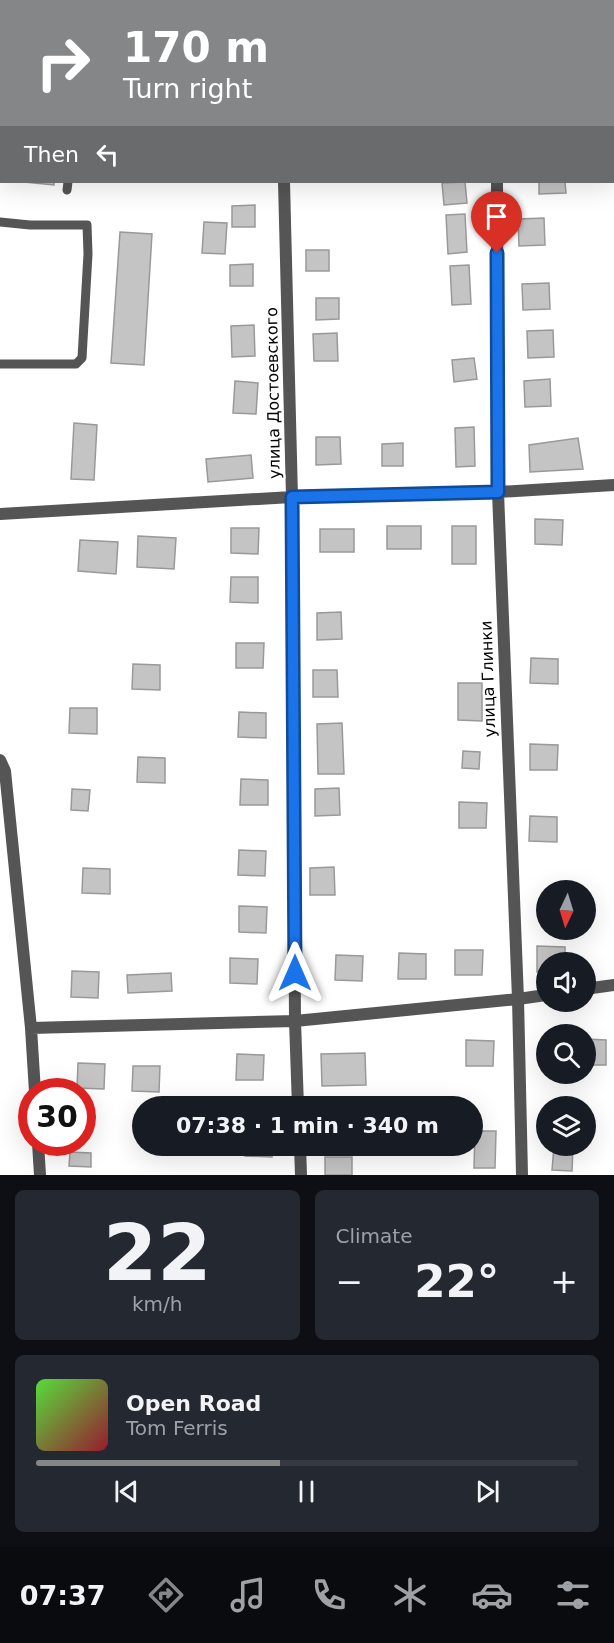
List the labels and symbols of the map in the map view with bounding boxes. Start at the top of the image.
pin [471,191,522,253]
street label: улица Достоевского [262,307,284,479]
street label: улица Глинки [476,620,500,738]
north arrow [536,880,596,940]
position arrow [263,941,327,1005]
speed limit sign: 30 [18,1078,96,1156]

